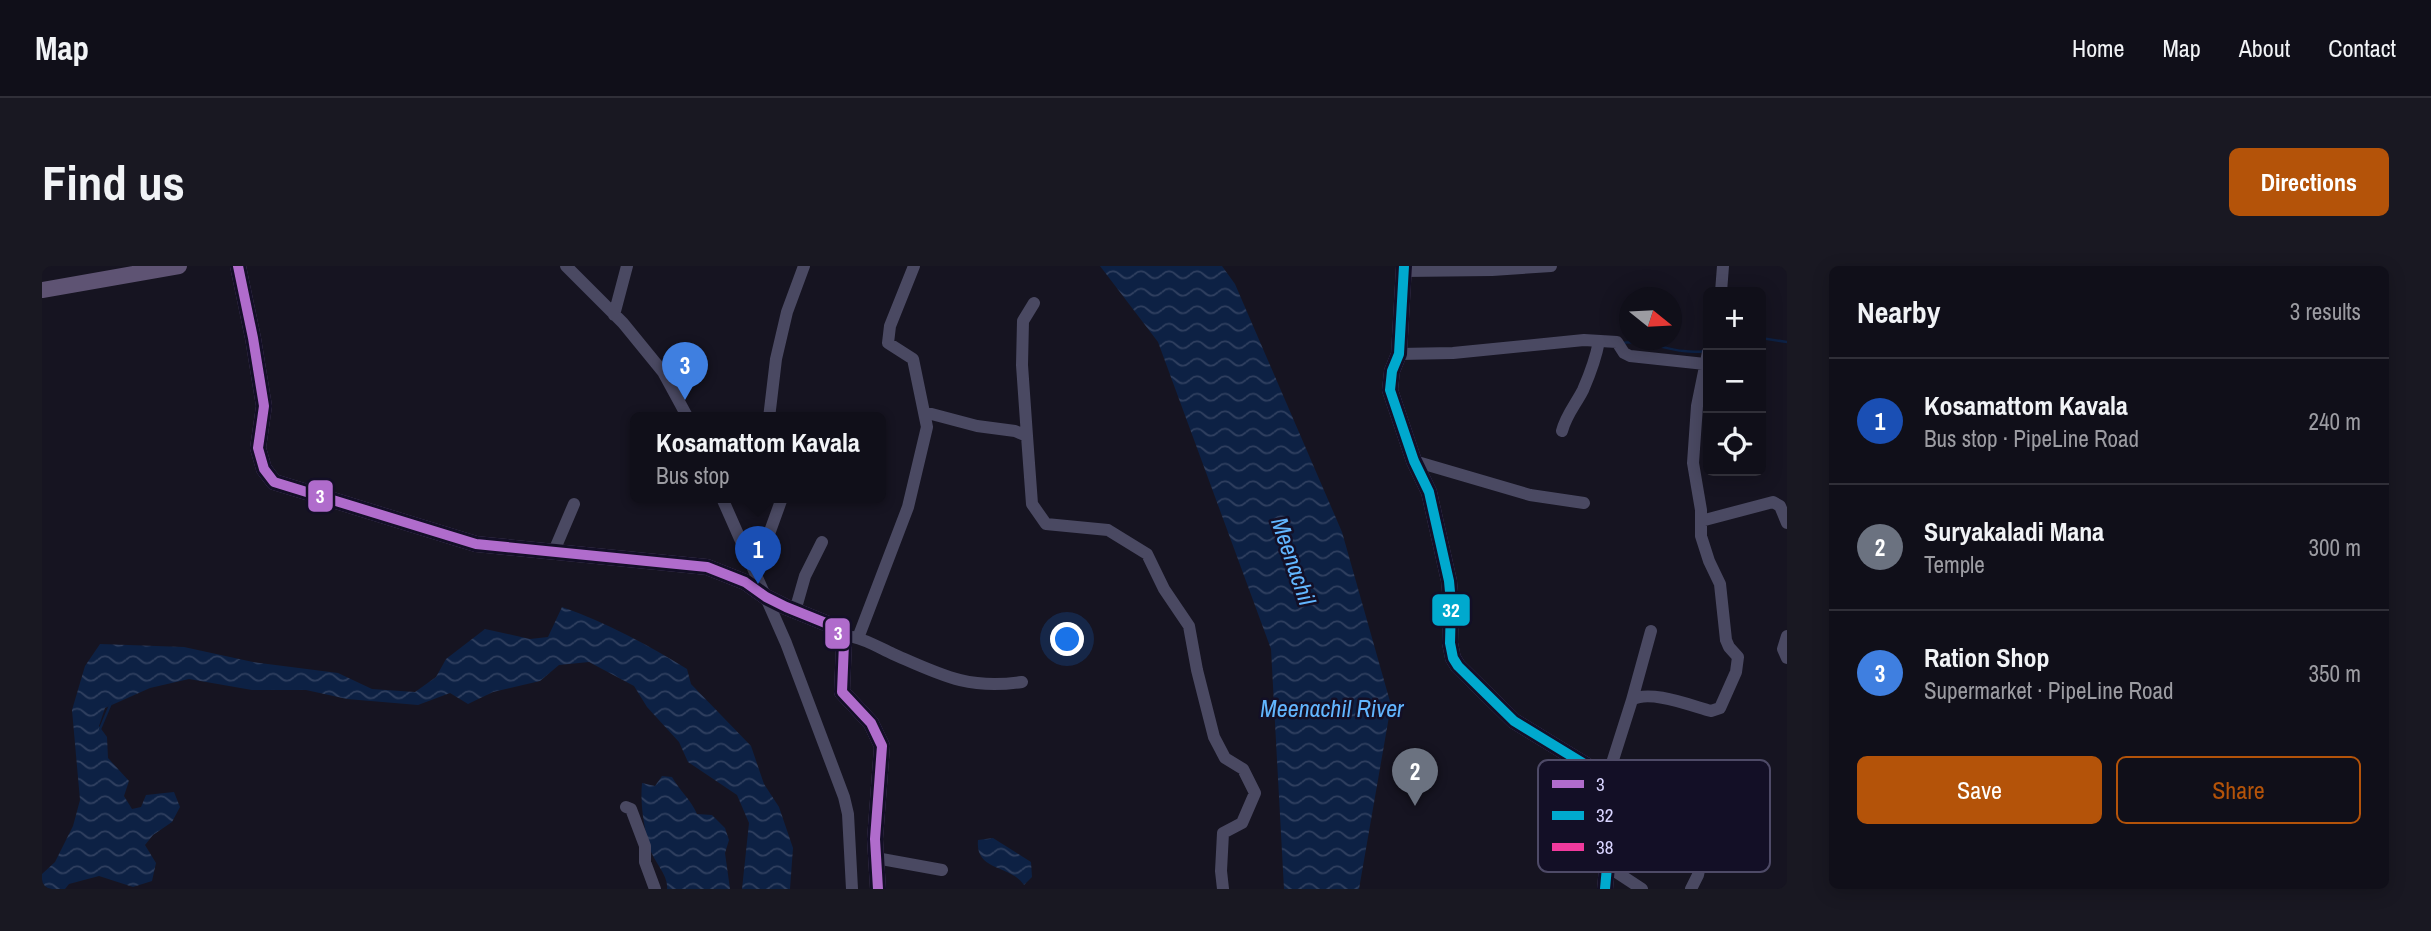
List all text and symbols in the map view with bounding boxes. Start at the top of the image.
text: Map [35,26,89,70]
text: Home [2072,32,2124,64]
text: Map [2162,32,2201,64]
text: About [2239,32,2290,64]
text: Contact [2328,32,2396,64]
button: Directions [2229,148,2389,216]
text: Find us [42,149,185,215]
north arrow [1619,287,1682,350]
map controls [1703,287,1766,476]
button: + [1703,287,1766,350]
text: Nearby [1857,292,1940,332]
text: 3 results [2290,296,2361,327]
pin: 3 [662,342,708,400]
button: − [1703,350,1766,413]
text: Kosamattom Kavala [1924,388,2128,423]
text: 1 [1875,406,1885,437]
text: 240 m [2309,406,2361,437]
popup [630,412,886,503]
button: locate [1703,413,1766,476]
text: Bus stop · PipeLine Road [1924,423,2139,454]
text: Kosamattom Kavala [656,425,860,460]
text: Bus stop [656,460,730,491]
line badge: 3 [307,479,334,513]
text: 3 [316,483,325,509]
water label: Meenachil [1264,513,1324,610]
text: Suryakaladi Mana [1924,514,2104,549]
pin: 1 [735,526,781,584]
text: 2 [1875,532,1885,563]
text: 300 m [2309,532,2361,563]
text: Temple [1924,549,1985,580]
line badge: 32 [1431,593,1471,627]
text: 32 [1442,597,1460,623]
line badge: 3 [824,617,851,650]
text: 3 [834,620,843,646]
your location [1050,622,1084,656]
text: Ration Shop [1924,640,2050,675]
text: 3 [1875,658,1885,689]
text: 350 m [2309,658,2361,689]
text: Supermarket · PipeLine Road [1924,675,2174,706]
water label: Meenachil River [1260,692,1405,724]
pin: 2 [1392,748,1438,806]
button: Save [1857,756,2102,824]
button: Share [2116,756,2361,824]
legend [1538,760,1770,872]
text: 3 [1596,771,1605,797]
text: 32 [1596,802,1613,828]
text: 38 [1596,834,1613,860]

